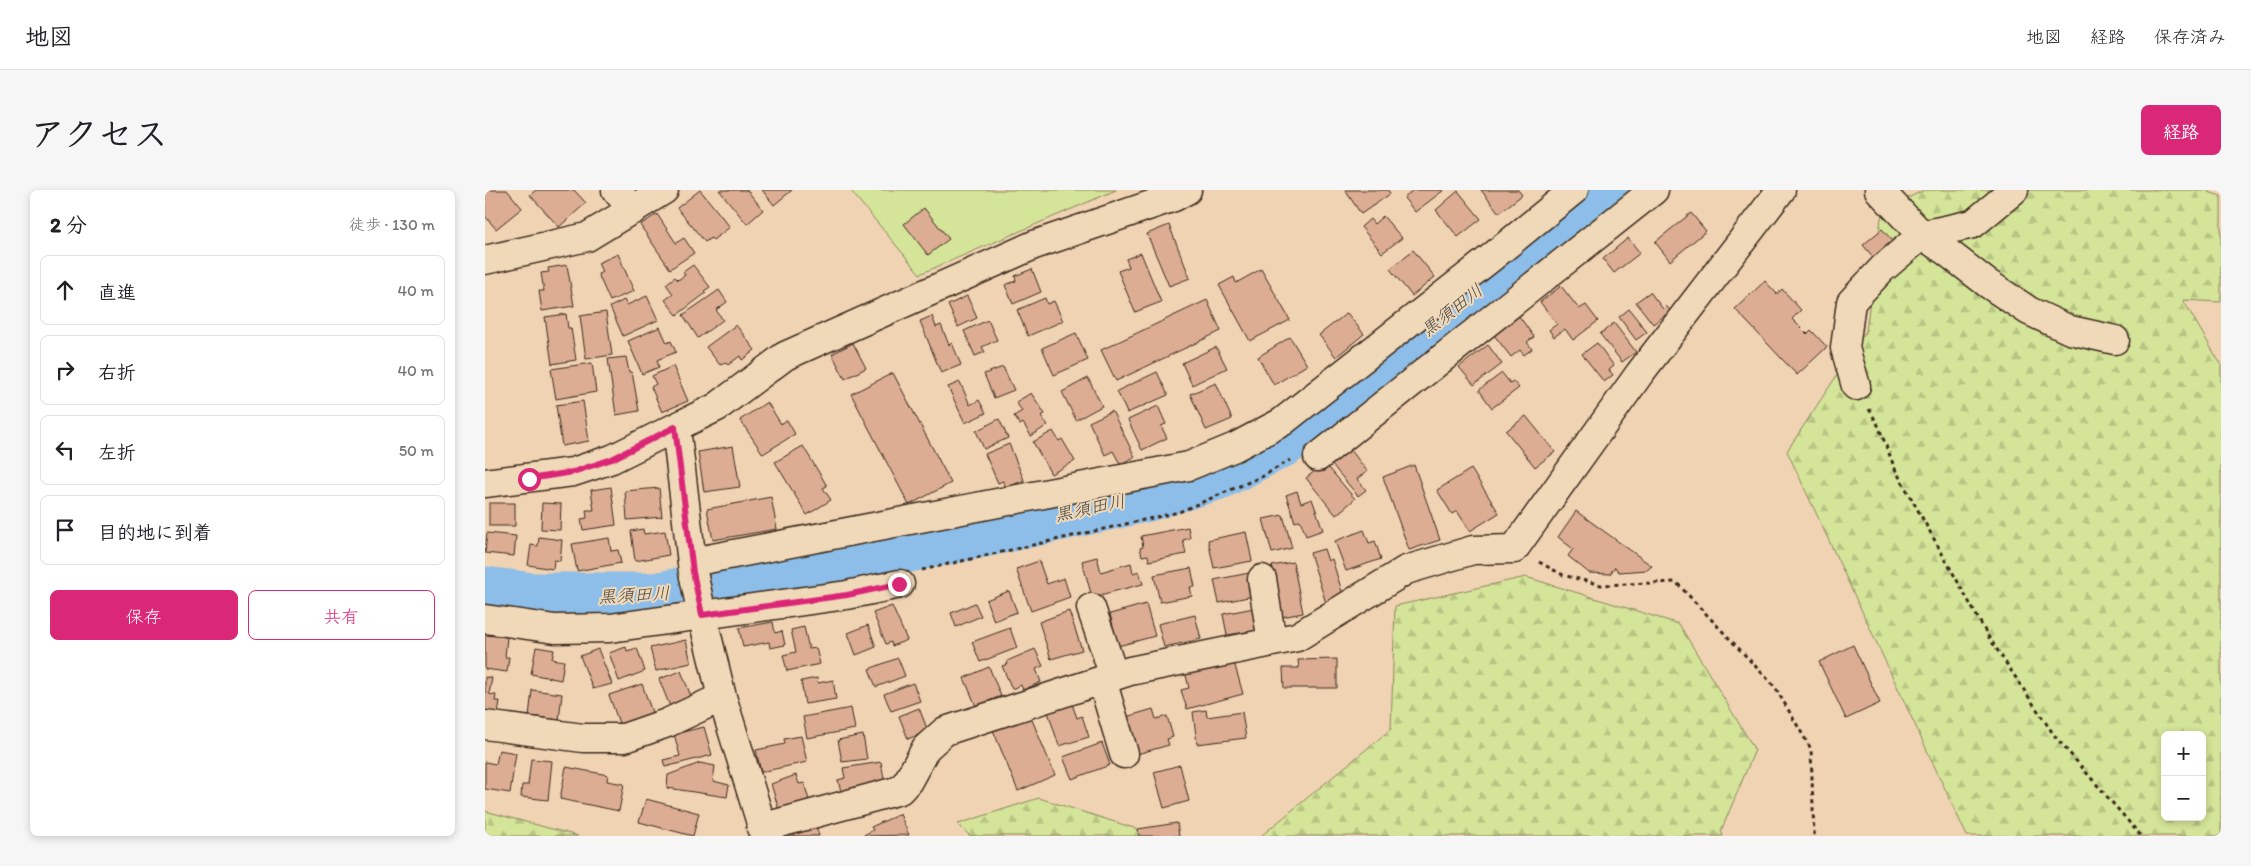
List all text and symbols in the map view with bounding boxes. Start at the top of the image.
text: 地図 [25,22,73,51]
text: 地図 [2026,26,2062,48]
text: 経路 [2090,26,2126,48]
text: 保存済み [2154,26,2226,48]
button: 経路 [2141,105,2221,155]
text: アクセス [30,113,168,155]
text: 2 分 [50,212,87,237]
text: 徒歩 · 130 m [349,215,435,234]
icon: ahead [51,276,79,304]
water label: 黒須田川 [1417,279,1487,341]
text: 直進 [98,281,136,304]
text: 40 m [397,281,434,300]
icon: right [51,356,79,384]
text: 右折 [98,361,136,384]
text: 40 m [397,361,434,380]
icon: left [51,436,79,464]
text: 左折 [98,441,136,464]
text: 50 m [399,441,434,460]
route start [518,468,541,491]
water label: 黒須田川 [1052,490,1128,526]
icon: arrive [51,516,79,544]
text: 目的地に到着 [98,521,212,544]
route end [888,573,911,596]
water label: 黒須田川 [597,582,671,608]
button: 保存 [50,590,238,640]
button: 共有 [248,590,435,640]
map controls [2161,731,2206,821]
button: + [2161,731,2206,776]
button: − [2161,776,2206,821]

